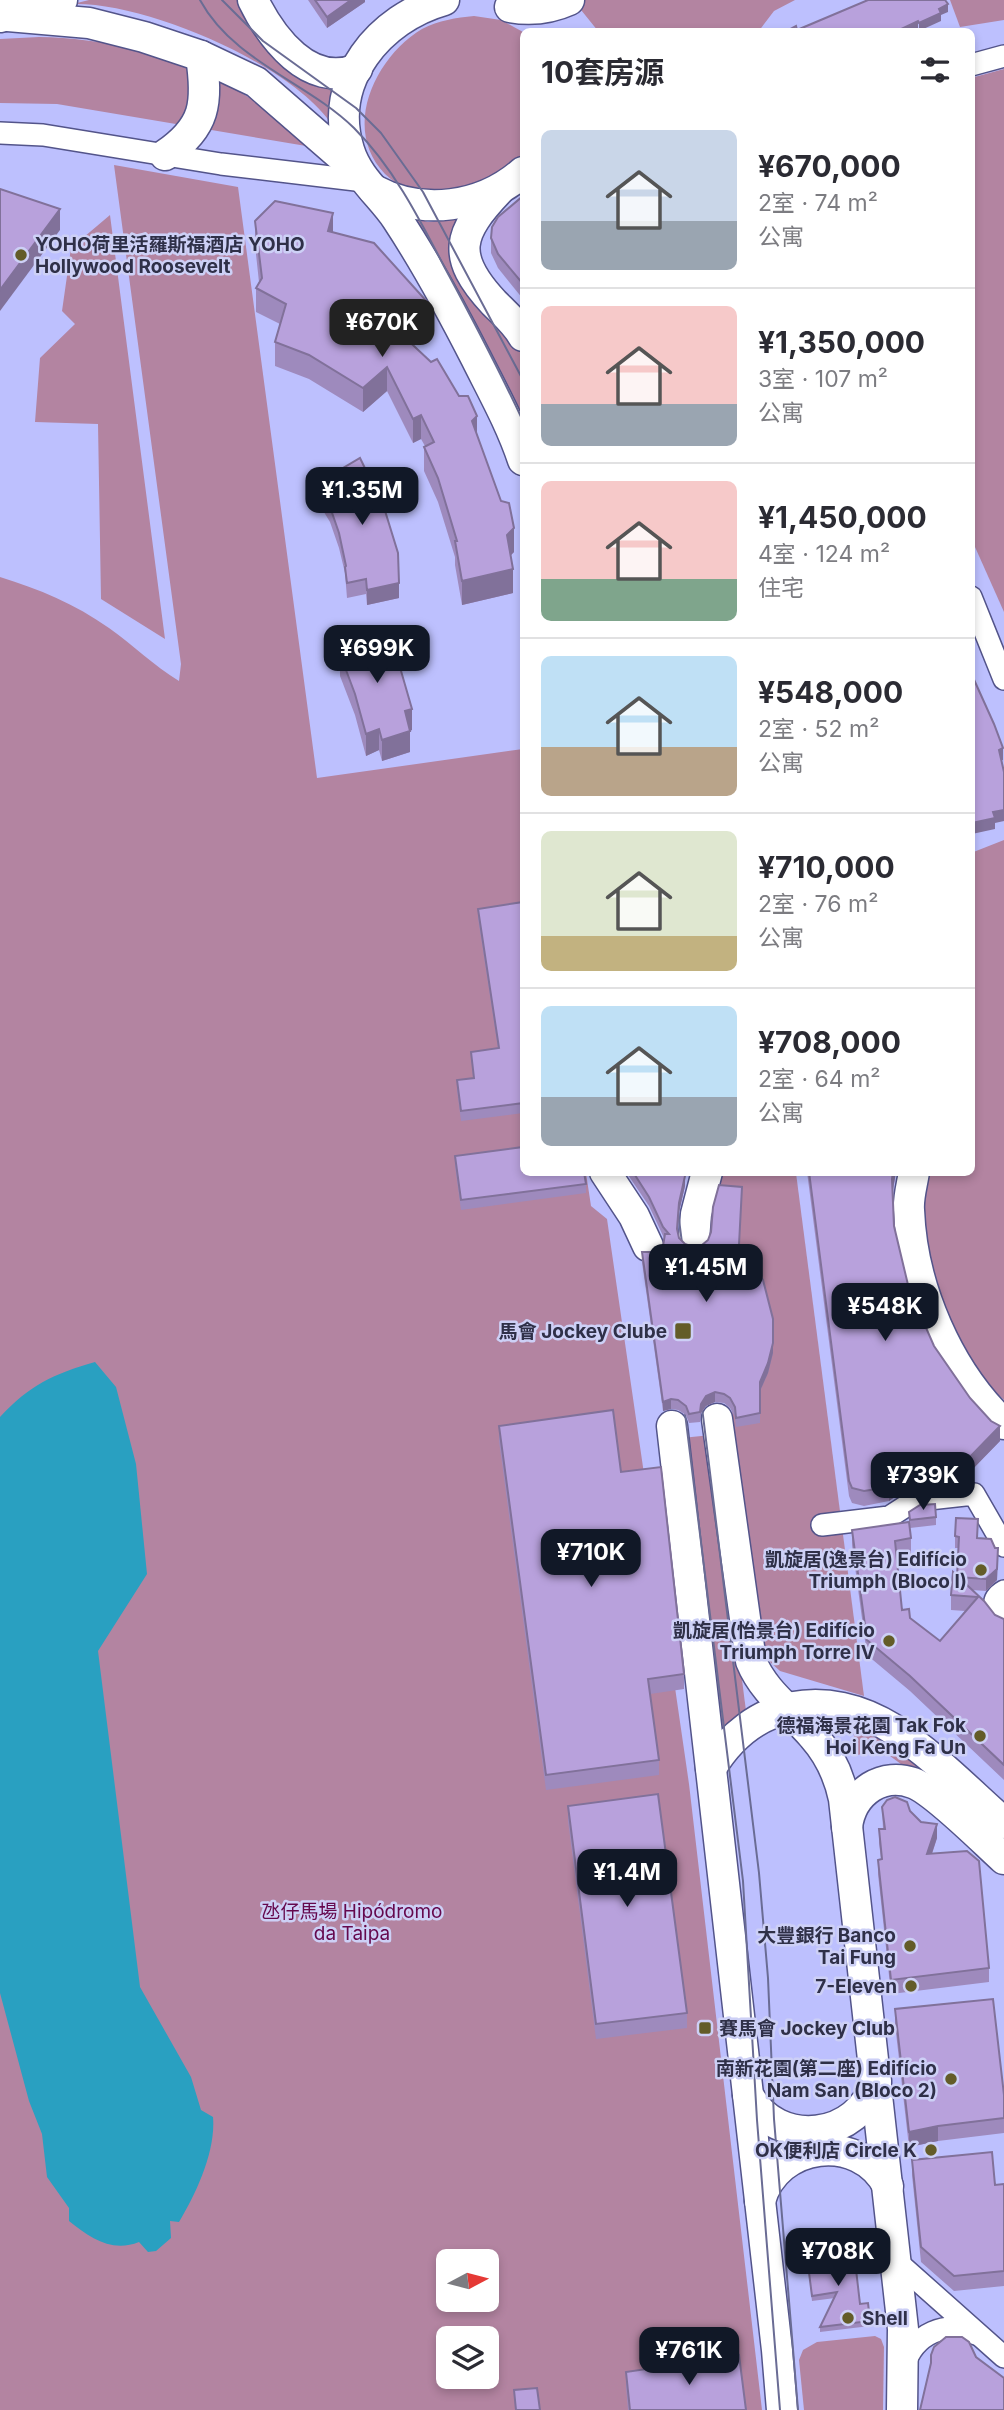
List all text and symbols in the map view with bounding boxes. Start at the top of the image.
icon: filters [916,51,954,89]
text: 10套房源 [541,54,664,90]
text: ¥670,000 [758,148,901,184]
icon: home [597,158,681,242]
text: 2室 · 74 m² [758,189,878,217]
text: 公寓 [758,223,804,251]
place label: YOHO荷里活羅斯福酒店 YOHO Hollywood Roosevelt [35,233,305,278]
marker: YOHO荷里活羅斯福酒店 YOHO Hollywood Roosevelt [13,247,29,263]
pin: ¥670K [333,300,431,359]
text: ¥670K [345,308,419,336]
text: ¥1,350,000 [758,324,925,360]
icon: home [597,334,681,418]
text: 3室 · 107 m² [758,365,888,393]
text: 公寓 [758,399,804,427]
pin: ¥1.35M [305,468,419,527]
text: ¥1.35M [321,476,403,504]
text: ¥1,450,000 [758,499,927,535]
icon: home [597,509,681,593]
text: 4室 · 124 m² [758,540,890,568]
text: 住宅 [758,574,804,602]
pin: ¥699K [328,626,426,685]
text: ¥699K [340,634,414,662]
text: ¥548,000 [758,674,903,710]
icon: home [597,684,681,768]
text: 2室 · 52 m² [758,715,879,743]
text: 公寓 [758,749,804,777]
text: ¥710,000 [758,849,895,885]
icon: home [597,859,681,943]
text: 2室 · 76 m² [758,890,878,918]
text: 公寓 [758,924,804,952]
text: ¥708,000 [758,1024,901,1060]
icon: home [597,1034,681,1118]
text: 2室 · 64 m² [758,1065,881,1093]
text: 公寓 [758,1099,804,1127]
pin: ¥1.45M [649,1244,763,1304]
text: ¥1.45M [665,1253,747,1281]
pin: ¥548K [836,1284,934,1343]
text: ¥548K [848,1292,922,1320]
place label: 馬會 Jockey Clube [499,1320,667,1343]
marker: 馬會 Jockey Clube [673,1321,693,1341]
pin: ¥739K [874,1452,972,1512]
text: ¥739K [887,1461,959,1489]
pin: ¥710K [542,1530,640,1589]
text: ¥710K [557,1538,625,1566]
place label: 凱旋居(逸景台) Edifício Triumph (Bloco I) [765,1548,967,1593]
marker: 凱旋居(逸景台) Edifício Triumph (Bloco I) [973,1562,989,1578]
place label: 凱旋居(怡景台) Edifício Triumph Torre IV [673,1619,875,1664]
marker: 凱旋居(怡景台) Edifício Triumph Torre IV [881,1633,897,1649]
place label: 德福海景花園 Tak Fok Hoi Keng Fa Un [776,1714,966,1759]
marker: 德福海景花園 Tak Fok Hoi Keng Fa Un [972,1728,988,1744]
pin: ¥1.4M [578,1850,676,1909]
text: ¥1.4M [593,1858,661,1886]
park label: 氹仔馬場 Hipódromo da Taipa [262,1900,443,1945]
place label: 大豐銀行 Banco Tai Fung [757,1924,896,1969]
marker: 大豐銀行 Banco Tai Fung [902,1938,918,1954]
place label: 7-Eleven [815,1975,897,1998]
marker: 7-Eleven [903,1978,919,1994]
place label: 賽馬會 Jockey Club [719,2017,895,2040]
marker: 賽馬會 Jockey Club [697,2020,713,2036]
place label: 南新花園(第二座) Edifício Nam San (Bloco 2) [716,2057,937,2102]
marker: 南新花園(第二座) Edifício Nam San (Bloco 2) [943,2071,959,2087]
place label: OK便利店 Circle K [755,2139,917,2162]
marker: OK便利店 Circle K [923,2142,939,2158]
pin: ¥708K [789,2228,887,2288]
text: ¥708K [801,2237,875,2265]
north arrow [436,2249,499,2312]
map controls [436,2249,499,2389]
place label: Shell [862,2307,908,2330]
marker: Shell [840,2310,856,2326]
button: layers [436,2326,499,2389]
pin: ¥761K [640,2328,738,2387]
text: ¥761K [655,2336,723,2364]

